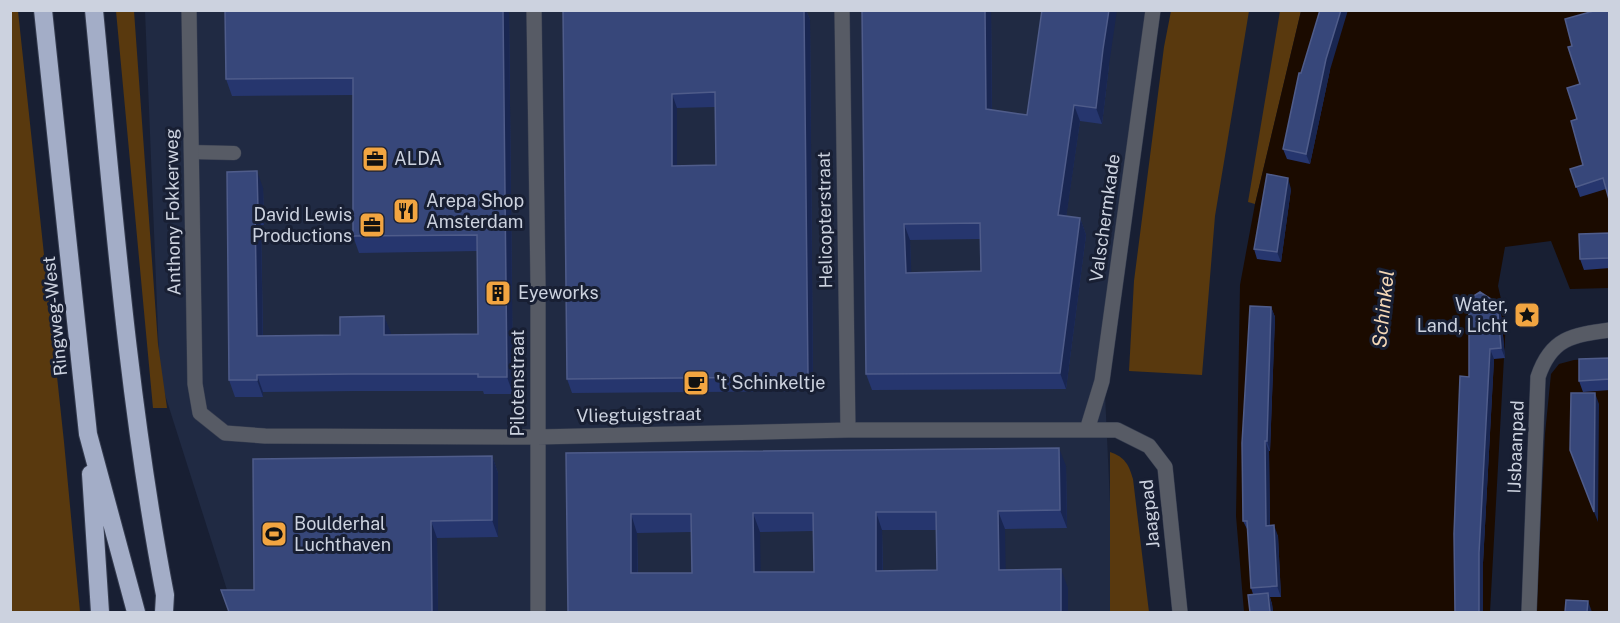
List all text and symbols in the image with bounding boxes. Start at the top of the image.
street label: Anthony Fokkerweg [161,128,184,296]
office icon: ALDA [360,144,390,174]
place label: ALDA [394,148,442,169]
street label: Helicopterstraat [813,151,836,289]
street label: Valschermkade [1085,153,1124,283]
place label: Arepa Shop Amsterdam [426,190,524,232]
restaurant icon: Arepa Shop Amsterdam [391,196,421,226]
place label: David Lewis Productions [252,204,352,246]
office icon: David Lewis Productions [357,210,387,240]
street label: Ringweg-West [38,255,71,377]
water label: Schinkel [1367,269,1399,349]
building icon: Eyeworks [483,278,513,308]
place label: Eyeworks [518,282,599,303]
place label: Water, Land, Licht [1417,294,1508,336]
place icon: Water, Land, Licht [1512,300,1542,330]
street label: Pilotenstraat [507,329,528,437]
cafe icon: 't Schinkeltje [681,368,711,398]
place label: 't Schinkeltje [716,372,825,393]
street label: IJsbaanpad [1503,400,1528,494]
street label: Vliegtuigstraat [576,403,702,426]
street label: Jaagpad [1135,478,1164,550]
place label: Boulderhal Luchthaven [294,513,391,555]
sports icon: Boulderhal Luchthaven [259,519,289,549]

